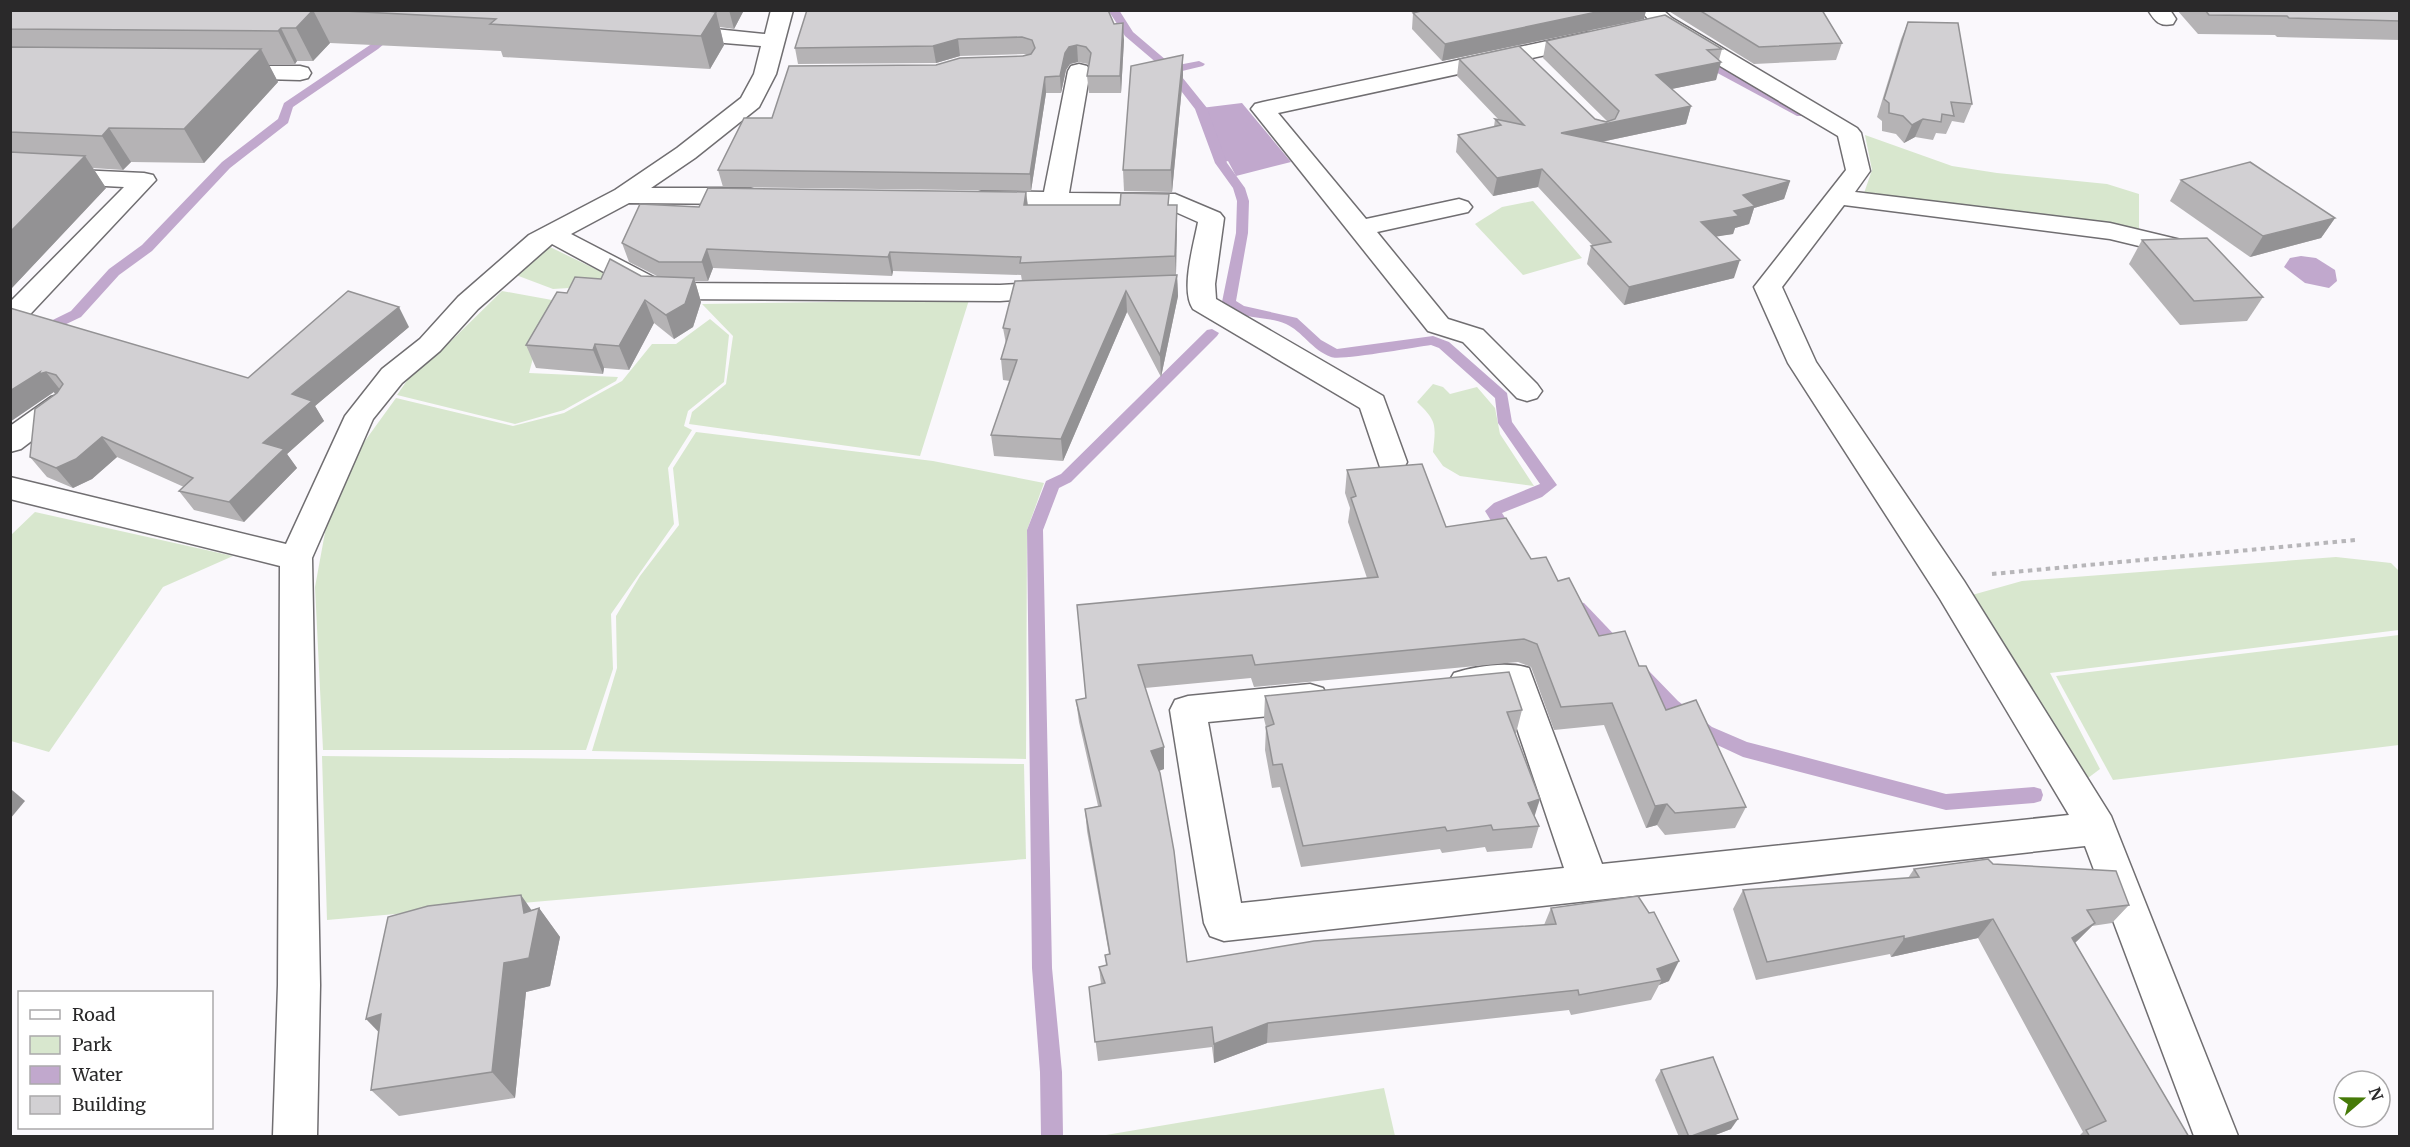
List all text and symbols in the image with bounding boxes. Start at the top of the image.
legend [18,991,213,1129]
text: Road [72,1003,116,1026]
text: Park [72,1033,113,1056]
text: Water [71,1063,123,1086]
north arrow [2332,1069,2392,1129]
text: N [2365,1085,2388,1104]
text: Building [72,1093,146,1116]

